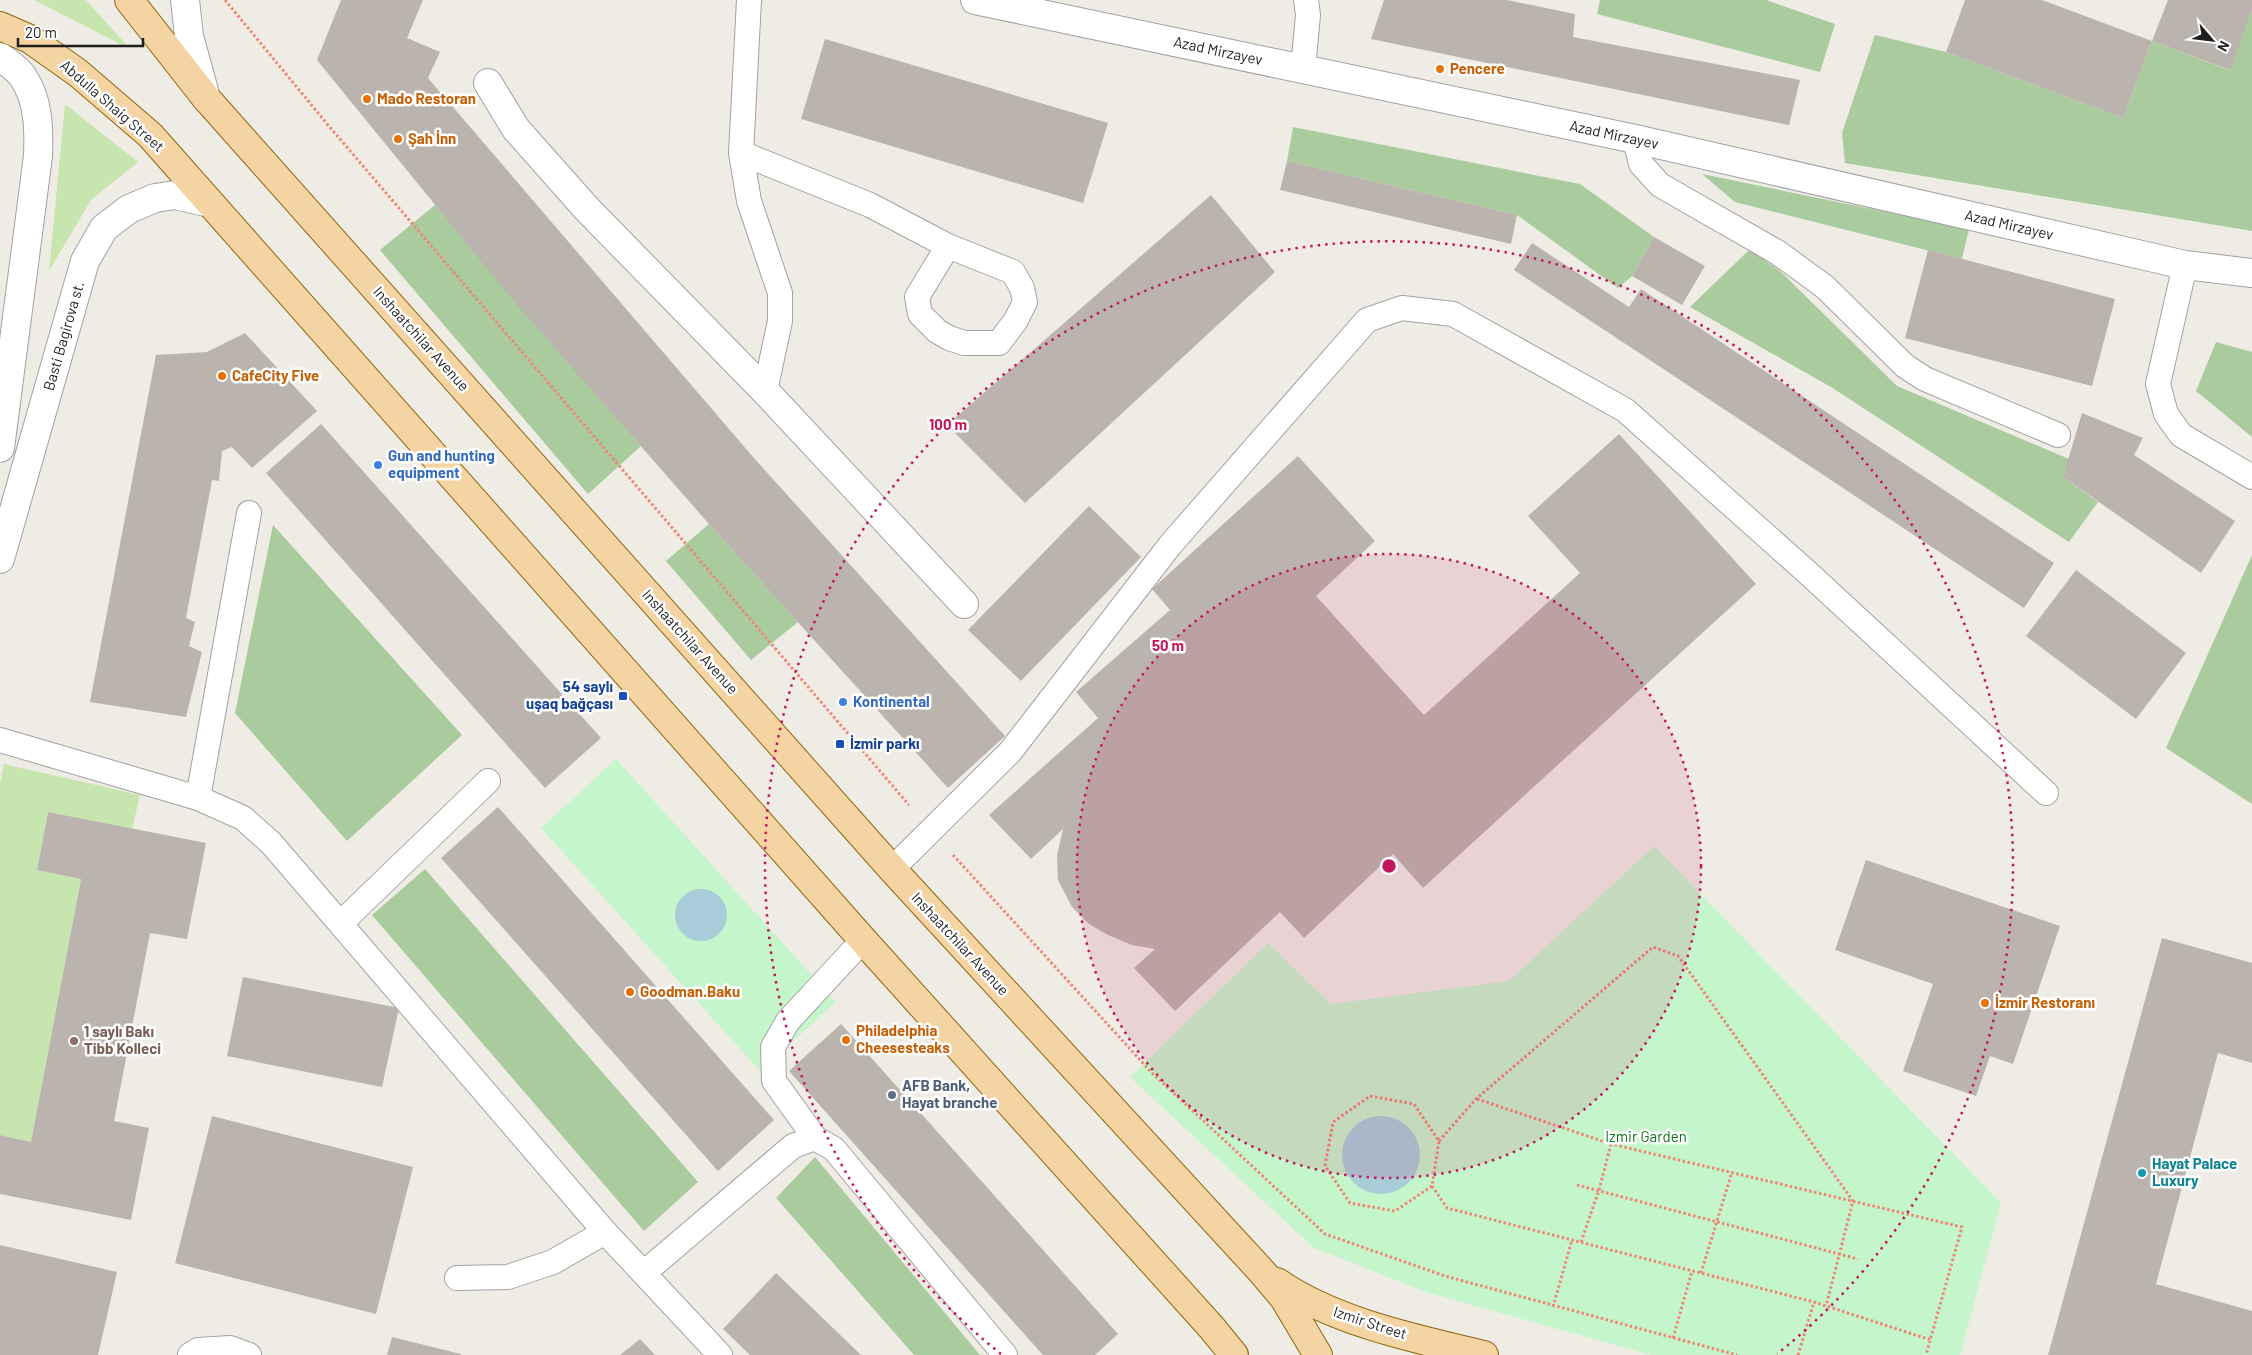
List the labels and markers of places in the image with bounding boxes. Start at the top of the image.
place label: Pencere [1450,59,1505,77]
marker: Pencere [1434,63,1446,75]
place label: Mado Restoran [377,89,476,107]
marker: Mado Restoran [361,93,373,105]
place label: Şah İnn [408,129,456,147]
marker: Şah İnn [392,133,404,145]
place label: CafeCity Five [232,366,319,384]
marker: CafeCity Five [216,370,228,382]
place label: Gun and hunting equipment [388,446,495,481]
marker: Gun and hunting equipment [372,459,384,471]
place label: 54 saylı uşaq bağçası [526,677,613,712]
marker: 54 saylı uşaq bağçası [617,690,629,702]
place label: Kontinental [853,692,930,710]
marker: Kontinental [837,696,849,708]
place label: İzmir parkı [850,734,920,752]
marker: İzmir parkı [834,738,846,750]
centre of rings [1380,857,1398,875]
place label: Goodman.Baku [640,982,740,1000]
marker: Goodman.Baku [624,986,636,998]
place label: İzmir Restoranı [1995,993,2095,1011]
marker: İzmir Restoranı [1979,997,1991,1009]
place label: Philadelphia Cheesesteaks [856,1021,950,1056]
place label: 1 saylı Bakı Tibb Kolleci [84,1022,161,1057]
marker: Philadelphia Cheesesteaks [840,1034,852,1046]
marker: 1 saylı Bakı Tibb Kolleci [68,1035,80,1047]
place label: AFB Bank, Hayat branche [902,1076,997,1111]
marker: AFB Bank, Hayat branche [886,1089,898,1101]
place label: Hayat Palace Luxury [2152,1154,2237,1189]
marker: Hayat Palace Luxury [2136,1167,2148,1179]

